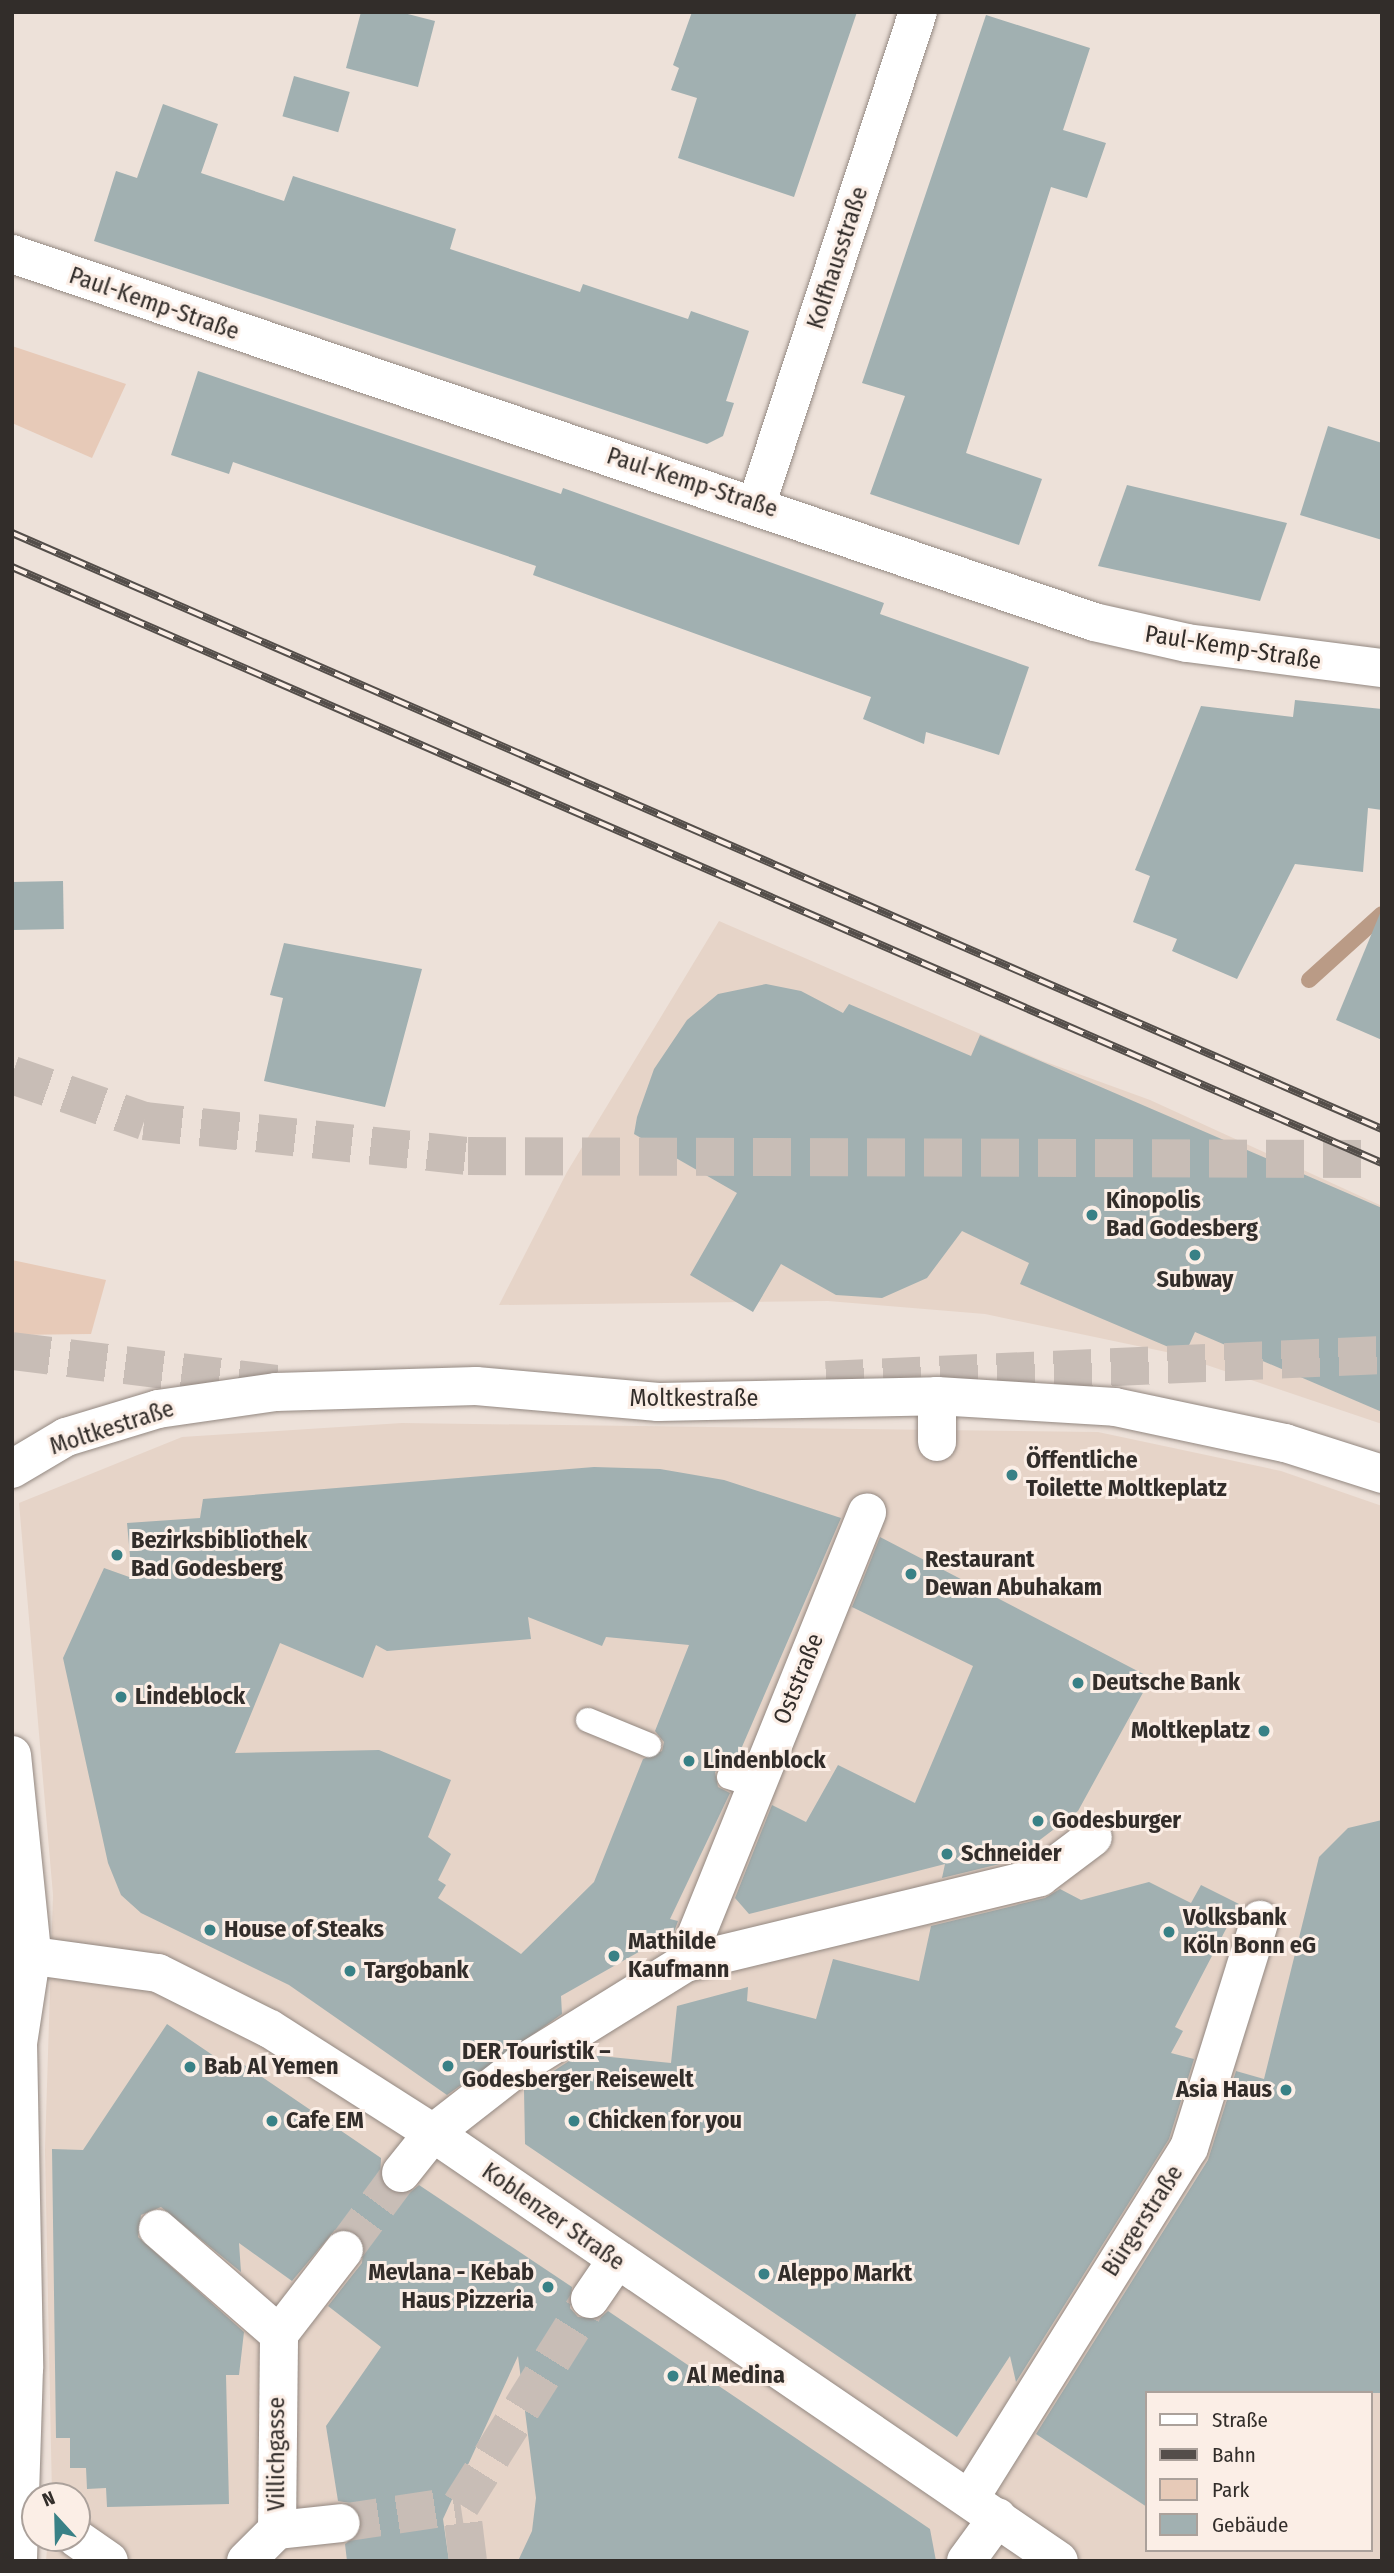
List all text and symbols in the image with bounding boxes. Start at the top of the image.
street label: Kolfhausstraße [801,183,875,333]
street label: Paul-Kemp-Straße [65,261,243,347]
street label: Paul-Kemp-Straße [603,442,781,524]
street label: Paul-Kemp-Straße [1143,620,1323,676]
place label: Kinopolis Bad Godesberg [1106,1187,1258,1243]
marker: Kinopolis Bad Godesberg [1084,1207,1100,1223]
marker: Subway [1187,1247,1203,1263]
place label: Subway [1156,1266,1234,1294]
street label: Moltkestraße [630,1385,758,1413]
street label: Moltkestraße [46,1394,178,1462]
place label: Öffentliche Toilette Moltkeplatz [1026,1447,1227,1503]
marker: Öffentliche Toilette Moltkeplatz [1004,1467,1020,1483]
place label: Bezirksbibliothek Bad Godesberg [131,1527,307,1583]
place label: Restaurant Dewan Abuhakam [925,1546,1102,1602]
marker: Bezirksbibliothek Bad Godesberg [109,1547,125,1563]
marker: Restaurant Dewan Abuhakam [903,1566,919,1582]
street label: Oststraße [768,1629,830,1729]
place label: Deutsche Bank [1092,1669,1240,1697]
marker: Deutsche Bank [1070,1675,1086,1691]
place label: Lindeblock [135,1683,245,1711]
marker: Lindeblock [113,1689,129,1705]
place label: Moltkeplatz [1131,1717,1250,1745]
marker: Moltkeplatz [1256,1723,1272,1739]
place label: Lindenblock [703,1747,826,1775]
marker: Lindenblock [681,1753,697,1769]
place label: Godesburger [1052,1807,1181,1835]
marker: Godesburger [1030,1813,1046,1829]
place label: Schneider [961,1840,1061,1868]
marker: Schneider [939,1846,955,1862]
place label: Volksbank Köln Bonn eG [1183,1904,1316,1960]
place label: House of Steaks [224,1916,384,1944]
marker: House of Steaks [202,1922,218,1938]
marker: Volksbank Köln Bonn eG [1161,1924,1177,1940]
place label: Mathilde Kaufmann [628,1928,729,1984]
marker: Mathilde Kaufmann [606,1948,622,1964]
place label: Targobank [364,1957,469,1985]
marker: Targobank [342,1963,358,1979]
place label: DER Touristik – Godesberger Reisewelt [462,2038,694,2094]
place label: Bab Al Yemen [204,2053,339,2081]
marker: DER Touristik – Godesberger Reisewelt [440,2058,456,2074]
marker: Bab Al Yemen [182,2059,198,2075]
place label: Asia Haus [1176,2076,1272,2104]
marker: Asia Haus [1278,2082,1294,2098]
place label: Cafe EM [286,2107,364,2135]
place label: Chicken for you [588,2107,742,2135]
marker: Cafe EM [264,2113,280,2129]
marker: Chicken for you [566,2113,582,2129]
street label: Koblenzer Straße [476,2157,630,2277]
street label: Bürgerstraße [1096,2160,1190,2282]
place label: Mevlana - Kebab Haus Pizzeria [368,2259,534,2315]
place label: Aleppo Markt [778,2260,912,2288]
marker: Aleppo Markt [756,2266,772,2282]
marker: Mevlana - Kebab Haus Pizzeria [540,2279,556,2295]
place label: Al Medina [687,2362,785,2390]
marker: Al Medina [665,2368,681,2384]
legend [1146,2391,1373,2552]
street label: Villichgasse [263,2397,291,2511]
text: Straße [1212,2407,1268,2433]
text: Bahn [1212,2442,1256,2468]
text: Park [1212,2477,1249,2503]
north arrow [21,2482,91,2552]
text: N [39,2486,58,2512]
text: Gebäude [1212,2512,1288,2538]

